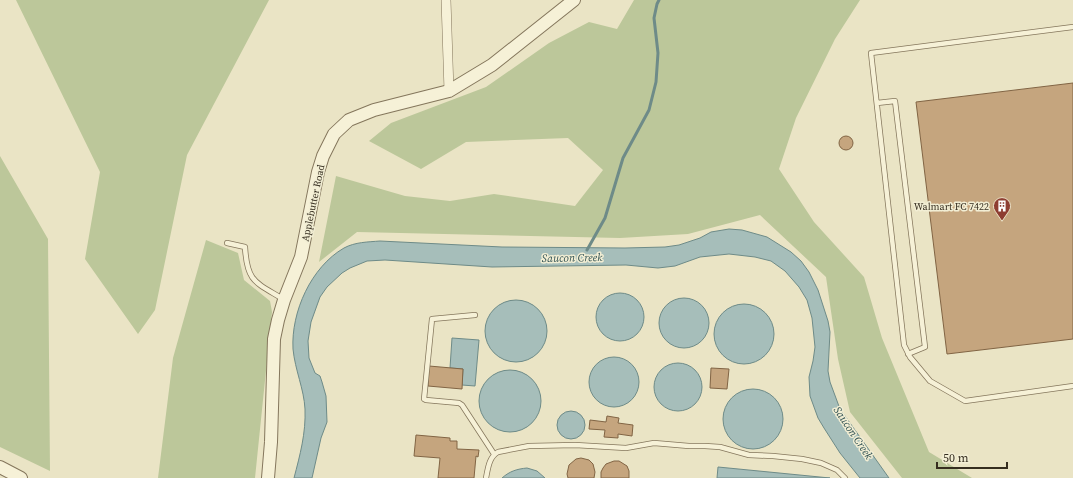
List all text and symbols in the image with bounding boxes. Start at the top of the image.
street label: Applebutter Road [299,163,328,243]
building icon: Walmart FC 7422 [992,196,1012,221]
place label: Walmart FC 7422 [914,200,989,213]
water label: Saucon Creek [542,250,603,266]
water label: Saucon Creek [830,404,877,463]
scale bar [937,444,1007,470]
text: 50 m [943,450,969,466]

